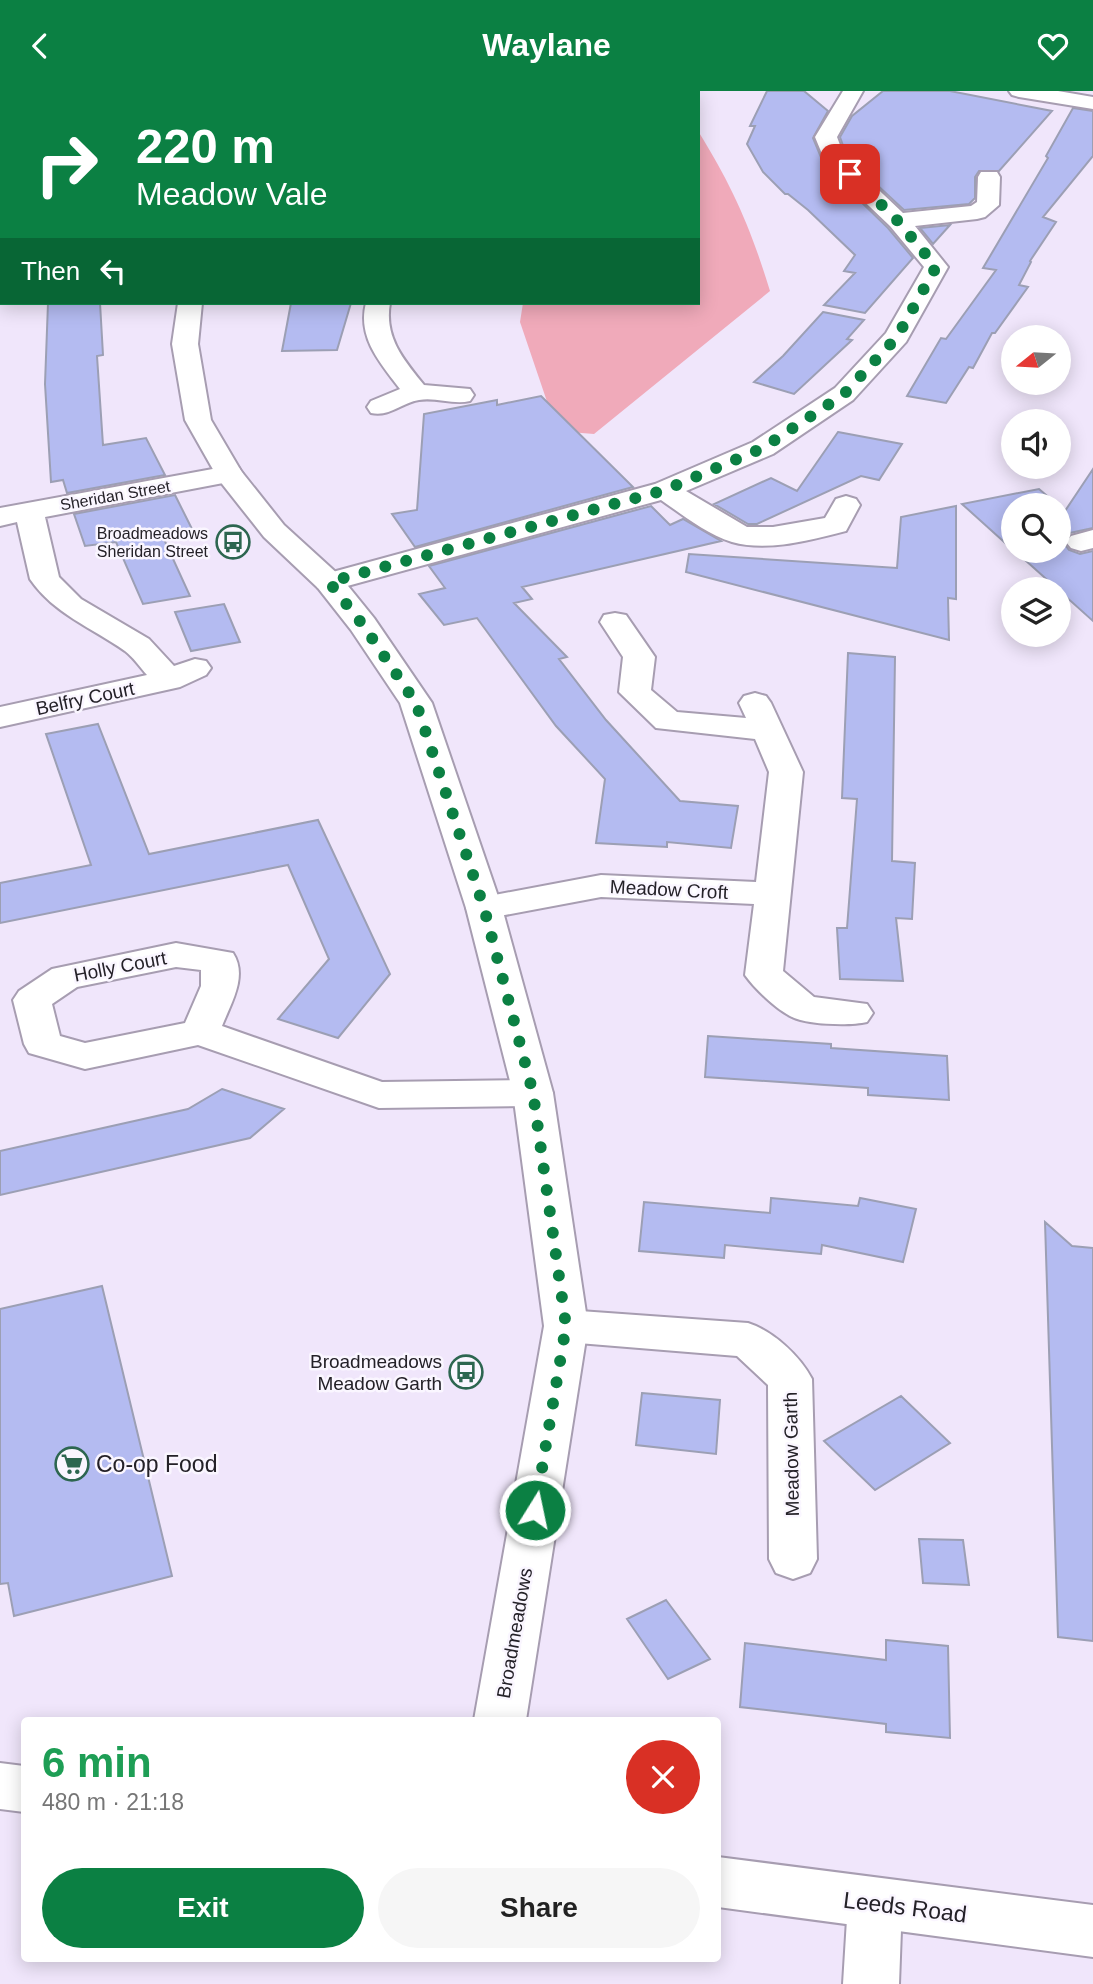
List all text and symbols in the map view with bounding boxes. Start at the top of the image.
icon: back [21,27,59,65]
text: Waylane [482,27,611,63]
icon: heart [1034,27,1072,65]
icon: right [21,119,112,210]
text: 220 m [136,119,275,173]
pin [820,144,880,204]
icon: arrive [831,155,869,193]
text: Meadow Vale [136,176,328,212]
icon: left [94,252,132,290]
text: Then [21,256,80,286]
north arrow [1001,325,1071,395]
map controls [1001,325,1071,647]
button: sound [1001,409,1071,479]
street label: Sheridan Street [59,477,172,514]
button: search [1001,493,1071,563]
bus stop icon: Broadmeadows Sheridan Street [214,523,252,561]
place label: Broadmeadows Sheridan Street [97,525,209,560]
button: layers [1001,577,1071,647]
street label: Belfry Court [34,678,137,719]
street label: Meadow Croft [609,876,729,903]
street label: Holly Court [72,947,169,986]
place label: Broadmeadows Meadow Garth [310,1351,442,1394]
bus stop icon: Broadmeadows Meadow Garth [447,1353,485,1391]
street label: Meadow Garth [780,1392,803,1516]
supermarket icon: Co-op Food [53,1445,91,1483]
place label: Co-op Food [96,1451,217,1477]
position arrow [498,1473,572,1547]
street label: Broadmeadows [493,1566,536,1700]
text: 6 min [42,1739,152,1786]
button: close [626,1740,700,1814]
text: 480 m · 21:18 [42,1789,184,1815]
button: Exit [42,1868,364,1948]
button: Share [378,1868,700,1948]
street label: Leeds Road [842,1887,968,1927]

